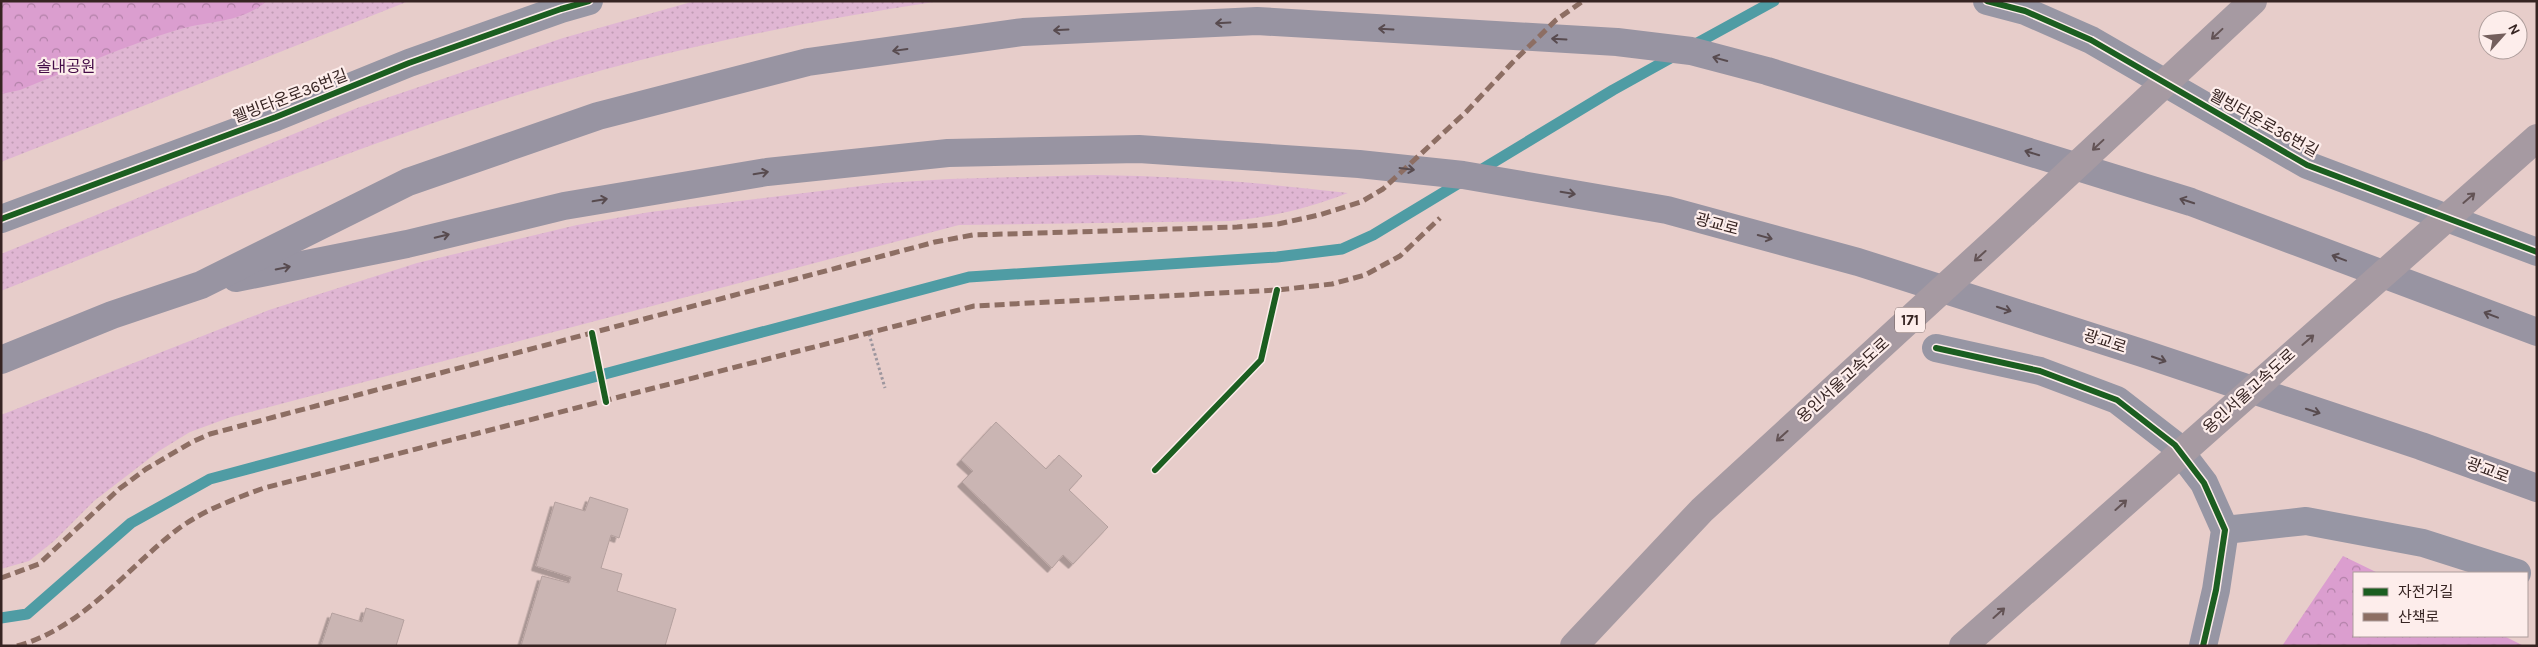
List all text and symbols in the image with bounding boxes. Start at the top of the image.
north arrow [2478,10,2528,60]
one-way arrow [1216,18,1232,27]
text: N [2504,21,2524,38]
one-way arrow [1378,24,1394,33]
one-way arrow [1053,26,1069,35]
one-way arrow [2211,28,2224,40]
one-way arrow [1551,34,1567,43]
one-way arrow [892,45,908,55]
one-way arrow [1712,53,1728,63]
park label: 솔내공원 [37,57,95,76]
street label: 웰빙타운로36번길 [230,65,350,127]
street label: 웰빙타운로36번길 [2206,85,2322,161]
one-way arrow [2092,139,2105,151]
one-way arrow [2024,147,2040,157]
one-way arrow [1399,164,1415,174]
one-way arrow [752,168,768,178]
one-way arrow [1560,188,1576,198]
one-way arrow [2462,192,2475,203]
one-way arrow [592,195,608,205]
one-way arrow [2179,196,2195,205]
street label: 광교로 [1693,209,1741,239]
one-way arrow [433,231,449,240]
one-way arrow [1757,233,1773,242]
one-way arrow [1973,250,1986,262]
one-way arrow [2332,253,2347,262]
one-way arrow [274,263,290,273]
one-way arrow [1996,304,2012,314]
road number: 171 [1895,308,1925,332]
one-way arrow [2484,310,2499,319]
street label: 광교로 [2081,325,2129,357]
street label: 용인서울고속도로 [1793,333,1893,426]
one-way arrow [2301,334,2314,345]
street label: 용인서울고속도로 [2199,344,2299,437]
one-way arrow [2151,354,2167,364]
one-way arrow [2305,407,2320,416]
one-way arrow [1776,431,1789,442]
street label: 광교로 [2464,454,2512,487]
one-way arrow [2114,500,2127,511]
legend [2353,572,2528,637]
text: 자전거길 [2398,583,2453,601]
one-way arrow [1993,608,2006,619]
text: 산책로 [2398,608,2439,626]

